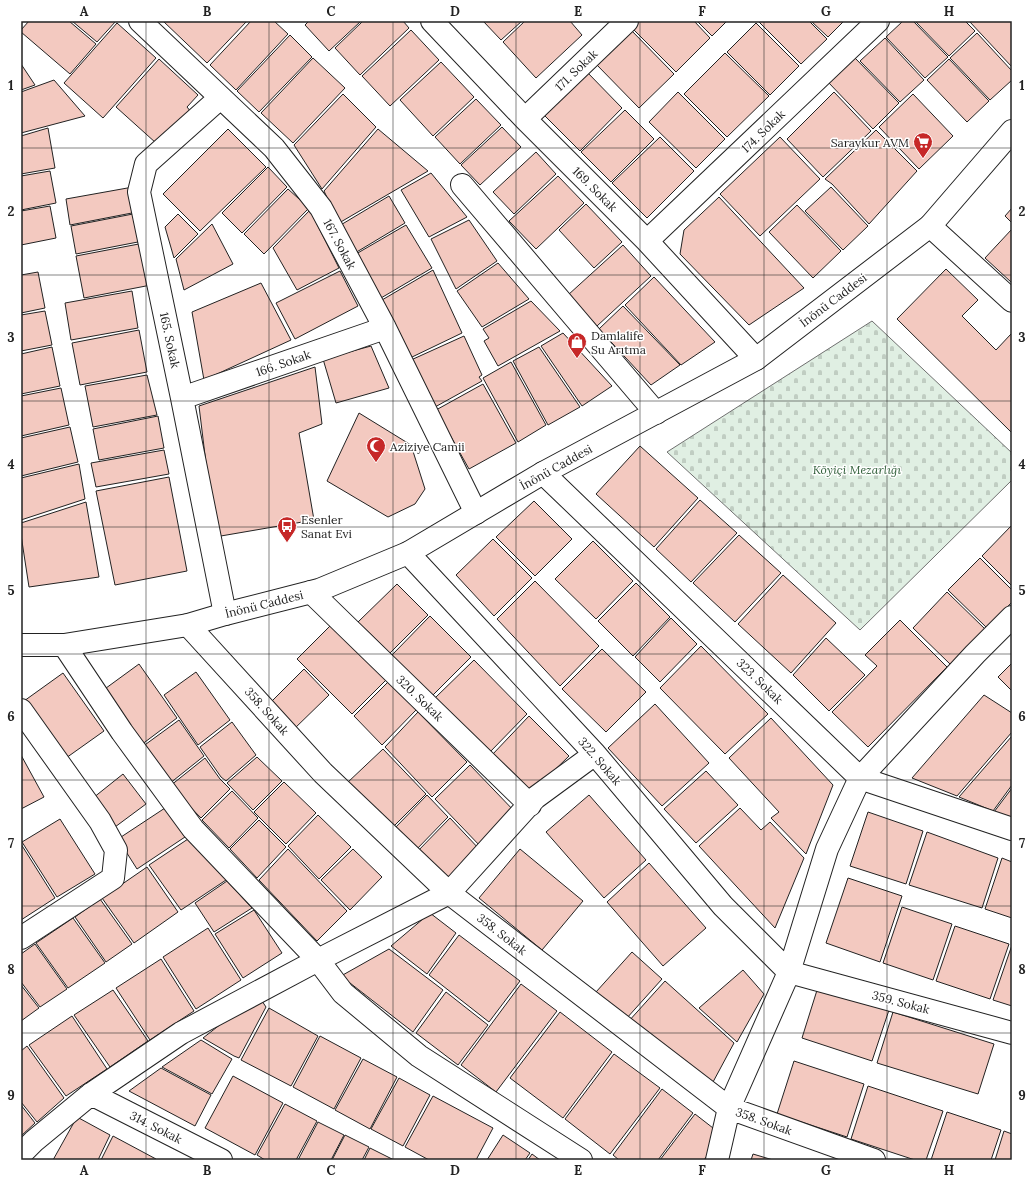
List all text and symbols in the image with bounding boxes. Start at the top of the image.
text: A [80,3,89,20]
text: B [203,3,212,20]
text: C [327,3,336,20]
text: D [450,3,460,20]
text: E [574,3,582,20]
text: F [698,3,706,20]
text: G [821,3,831,20]
text: H [944,3,954,20]
street label: 171. Sokak [552,46,601,94]
text: 1 [8,77,14,94]
text: 1 [1019,77,1025,94]
street label: 174. Sokak [738,106,788,156]
supermarket icon: Saraykur AVM [912,131,934,159]
place label: Saraykur AVM [831,135,909,150]
street label: 169. Sokak [570,164,621,215]
text: 2 [8,203,15,220]
text: 2 [1019,203,1026,220]
street label: 167. Sokak [320,216,360,272]
street label: İnönü Caddesi [796,270,870,330]
street label: 165. Sokak [157,311,183,370]
place label: Damlalife Su Arıtma [591,328,646,357]
text: 3 [7,329,15,346]
text: 3 [1018,329,1026,346]
shop icon: Damlalife Su Arıtma [566,331,588,359]
street label: 166. Sokak [253,346,313,379]
mosque icon: Aziziye Camii [365,435,387,463]
place label: Aziziye Camii [389,439,465,454]
street label: İnönü Caddesi [517,441,595,493]
text: 4 [7,456,15,473]
text: 4 [1018,456,1026,473]
park label: Köyiçi Mezarlığı [813,462,901,477]
place label: Esenler Sanat Evi [301,512,352,541]
bus stop icon: Esenler Sanat Evi [276,515,298,543]
text: 5 [7,582,15,599]
text: 5 [1018,582,1026,599]
street label: İnönü Caddesi [223,587,305,621]
street label: 323. Sokak [734,655,787,707]
street label: 320. Sokak [393,672,447,724]
street label: 358. Sokak [242,684,293,738]
text: 6 [7,708,15,725]
text: 6 [1018,708,1026,725]
street label: 322. Sokak [575,734,625,788]
text: 7 [8,835,14,852]
text: 7 [1019,835,1025,852]
street label: 358. Sokak [474,910,530,958]
text: 8 [7,961,15,978]
text: 8 [1018,961,1026,978]
street label: 359. Sokak [871,987,932,1017]
text: 9 [7,1087,15,1104]
text: 9 [1018,1087,1026,1104]
street label: 358. Sokak [734,1104,795,1138]
street label: 314. Sokak [127,1107,185,1147]
text: A [80,1162,89,1179]
text: B [203,1162,212,1179]
text: C [327,1162,336,1179]
text: D [450,1162,460,1179]
text: E [574,1162,582,1179]
text: F [698,1162,706,1179]
text: G [821,1162,831,1179]
text: H [944,1162,954,1179]

